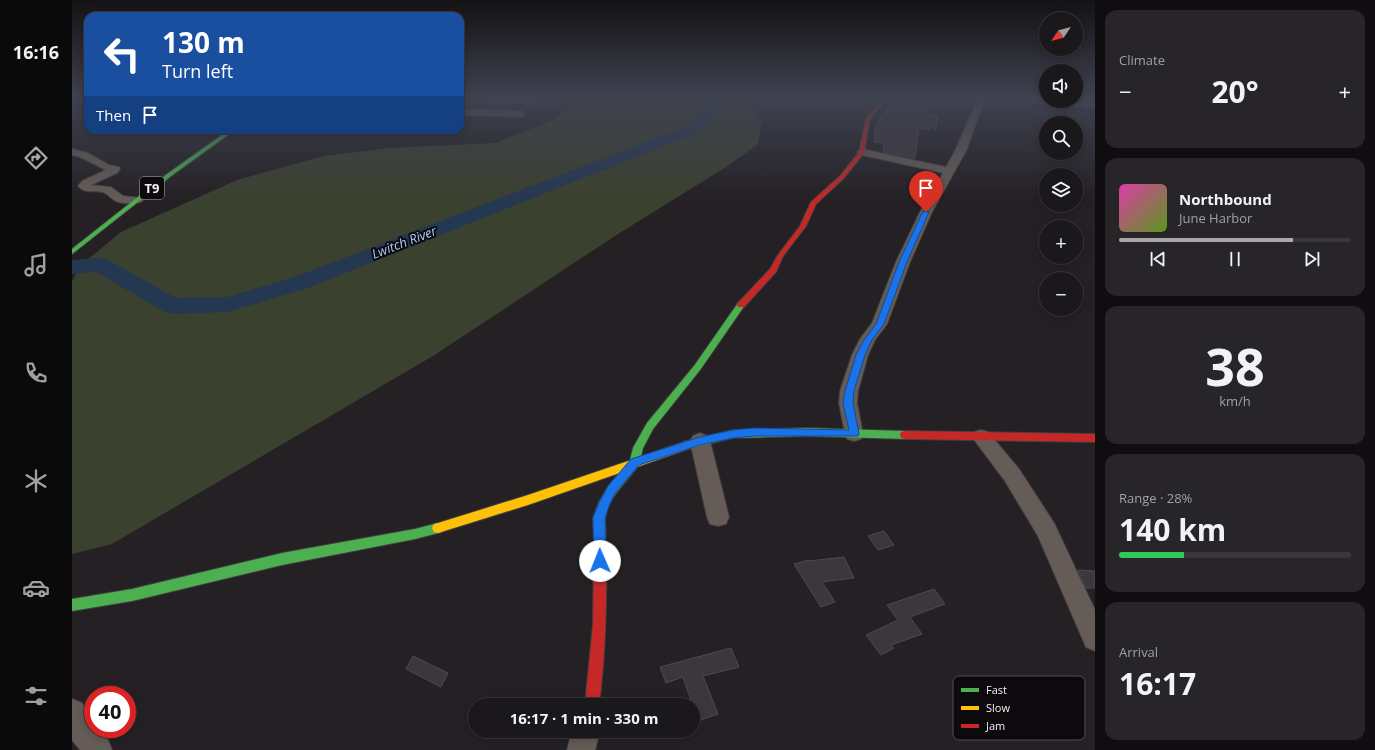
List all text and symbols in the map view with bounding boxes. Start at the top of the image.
north arrow [1039,12,1083,56]
map controls [1039,12,1083,316]
text: 130 m [162,23,245,61]
icon: left [96,28,148,80]
text: 16:16 [13,40,59,64]
text: Climate [1119,51,1165,69]
text: Turn left [162,59,233,83]
button: sound [1039,64,1083,108]
text: 20° [1211,71,1259,112]
text: − [1119,76,1132,106]
text: + [1338,76,1351,106]
icon: arrive [139,104,161,126]
text: Then [96,105,131,125]
button: search [1039,116,1083,160]
icon: directions [22,144,50,172]
button: layers [1039,168,1083,212]
pin [909,171,943,212]
road number: T9 [140,177,164,199]
icon: arrive [915,177,937,199]
text: Northbound [1179,189,1272,209]
text: June Harbor [1179,209,1252,227]
button: + [1039,220,1083,264]
water label: Lwitch River [369,221,440,263]
icon: previous [1147,248,1169,270]
icon: pause [1224,248,1246,270]
icon: next [1301,248,1323,270]
icon: music [22,251,50,279]
button: − [1039,272,1083,316]
text: 38 [1205,330,1265,401]
icon: phone [22,359,50,387]
text: km/h [1219,392,1251,410]
icon: climate [22,467,50,495]
text: Range · 28% [1119,489,1192,507]
text: 140 km [1119,509,1226,550]
position arrow [579,540,621,582]
icon: car [22,574,50,602]
text: Arrival [1119,643,1158,661]
text: 16:17 [1119,663,1196,704]
legend [953,676,1085,740]
icon: filters [22,682,50,710]
text: Fast [986,682,1007,697]
speed limit sign: 40 [84,686,136,738]
text: Slow [986,700,1010,715]
text: 16:17 · 1 min · 330 m [510,708,658,728]
text: Jam [985,718,1005,733]

